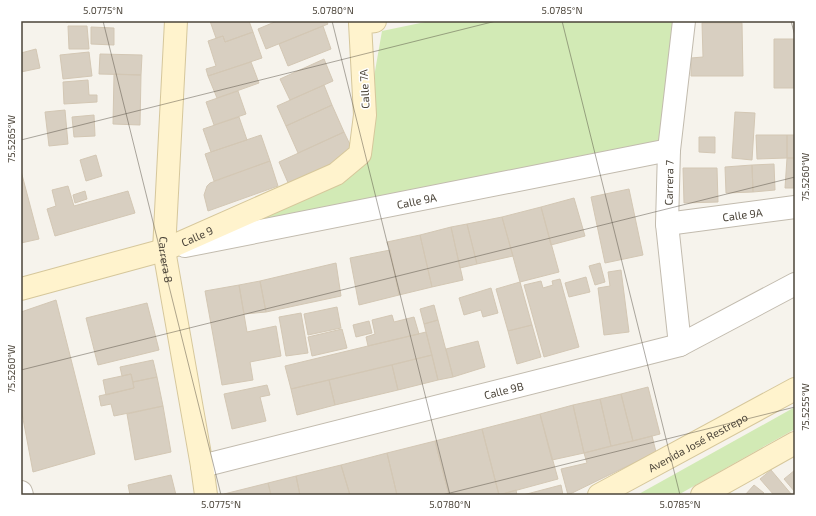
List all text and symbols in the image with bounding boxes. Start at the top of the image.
text: 5.0775°N [83,4,123,16]
text: 5.0780°N [312,4,354,16]
text: 5.0785°N [542,4,582,16]
street label: Calle 7A [356,69,372,109]
text: 75.5265°W [5,115,17,163]
text: 75.5260°W [799,152,811,201]
street label: Carrera 7 [661,159,675,206]
street label: Calle 9A [395,190,438,210]
street label: Calle 9A [721,205,763,223]
street label: Calle 9 [179,223,215,248]
street label: Carrera 8 [157,236,176,284]
text: 75.5260°W [5,344,17,393]
street label: Calle 9B [482,378,525,401]
text: 75.5255°W [799,383,811,431]
street label: Avenida José Restrepo [645,410,750,474]
text: 5.0775°N [201,498,241,510]
text: 5.0780°N [429,498,471,510]
text: 5.0785°N [660,498,700,510]

